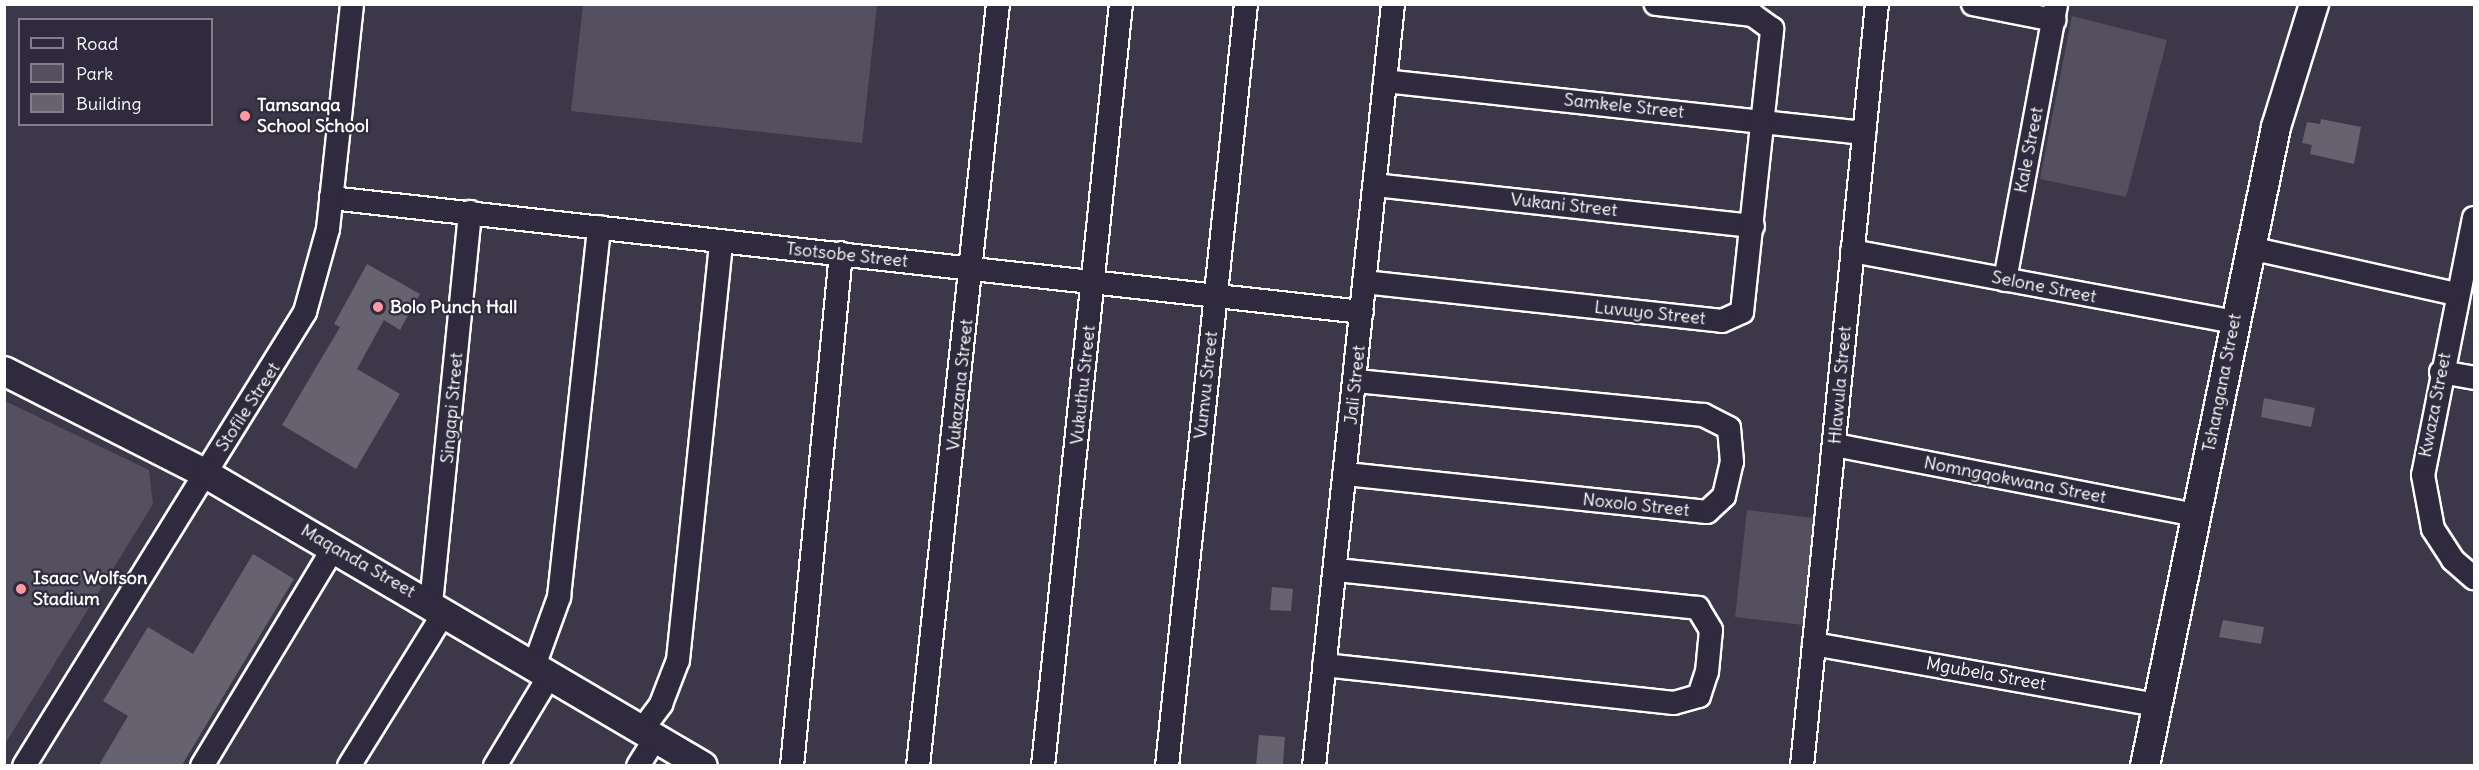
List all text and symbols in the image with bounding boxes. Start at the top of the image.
legend [18,18,213,126]
text: Road [76,32,118,55]
text: Park [76,62,113,85]
street label: Samkele Street [1563,89,1685,123]
text: Building [76,92,141,115]
place label: Tamsanqa School School [257,95,369,138]
street label: Kale Street [2010,105,2048,195]
marker: Tamsanqa School School [238,109,252,123]
street label: Vukani Street [1509,189,1619,221]
street label: Tsotsobe Street [785,238,909,272]
street label: Selone Street [1990,266,2098,308]
place label: Bolo Punch Hall [390,296,517,318]
street label: Luvuyo Street [1593,296,1707,330]
marker: Bolo Punch Hall [371,300,385,314]
street label: Tshangana Street [2198,312,2246,454]
street label: Vukazana Street [942,318,978,452]
street label: Vukuthu Street [1066,324,1100,446]
street label: Hlawula Street [1824,325,1856,445]
street label: Vumvu Street [1190,330,1222,440]
street label: Jali Street [1340,344,1370,426]
street label: Kwaza Street [2414,351,2456,459]
street label: Singapi Street [436,352,468,464]
street label: Stofile Street [211,358,285,456]
street label: Nomngqokwana Street [1922,452,2108,508]
street label: Noxolo Street [1582,489,1690,521]
street label: Maqanda Street [297,520,419,602]
place label: Isaac Wolfson Stadium [33,568,147,610]
marker: Isaac Wolfson Stadium [14,582,28,596]
street label: Mgubela Street [1924,653,2048,695]

